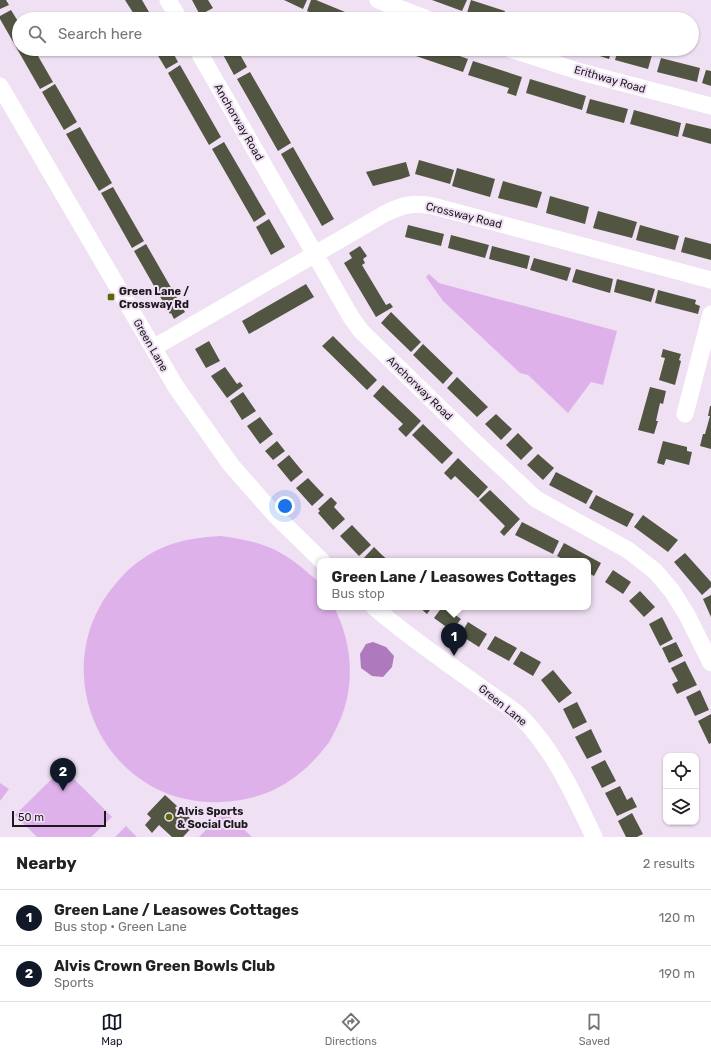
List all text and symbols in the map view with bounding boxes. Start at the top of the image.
search box [12,12,699,56]
icon: search [26,23,48,45]
text: Search here [58,25,142,43]
street label: Erithway Road [573,63,647,96]
street label: Anchorway Road [211,82,266,163]
street label: Crossway Road [424,200,503,231]
place label: Green Lane / Crossway Rd [119,285,189,311]
marker: Green Lane / Crossway Rd [106,292,116,302]
street label: Green Lane [130,317,171,374]
street label: Anchorway Road [384,354,455,423]
your location [275,496,295,516]
popup [317,558,591,610]
text: Green Lane / Leasowes Cottages [332,568,576,586]
text: Bus stop [332,586,385,601]
pin: 1 [441,623,467,656]
street label: Green Lane [476,682,529,729]
map controls [663,753,699,825]
button: locate [663,753,699,789]
pin: 2 [50,758,76,791]
button: layers [663,789,699,825]
place label: Alvis Sports & Social Club [177,805,248,831]
scale bar [12,809,106,828]
text: 50 m [18,811,44,824]
marker: Alvis Sports & Social Club [164,812,174,822]
text: Nearby [16,853,77,873]
text: 2 results [643,856,695,871]
text: Green Lane / Leasowes Cottages [54,901,299,919]
text: 1 [26,910,32,925]
text: 120 m [659,910,695,925]
text: Bus stop · Green Lane [54,919,187,934]
text: Alvis Crown Green Bowls Club [54,957,275,975]
text: 2 [25,966,33,981]
text: 190 m [659,966,695,981]
text: Sports [54,975,94,990]
tab: Map [101,1011,123,1048]
tab: Directions [325,1011,377,1048]
tab: Saved [579,1011,610,1048]

